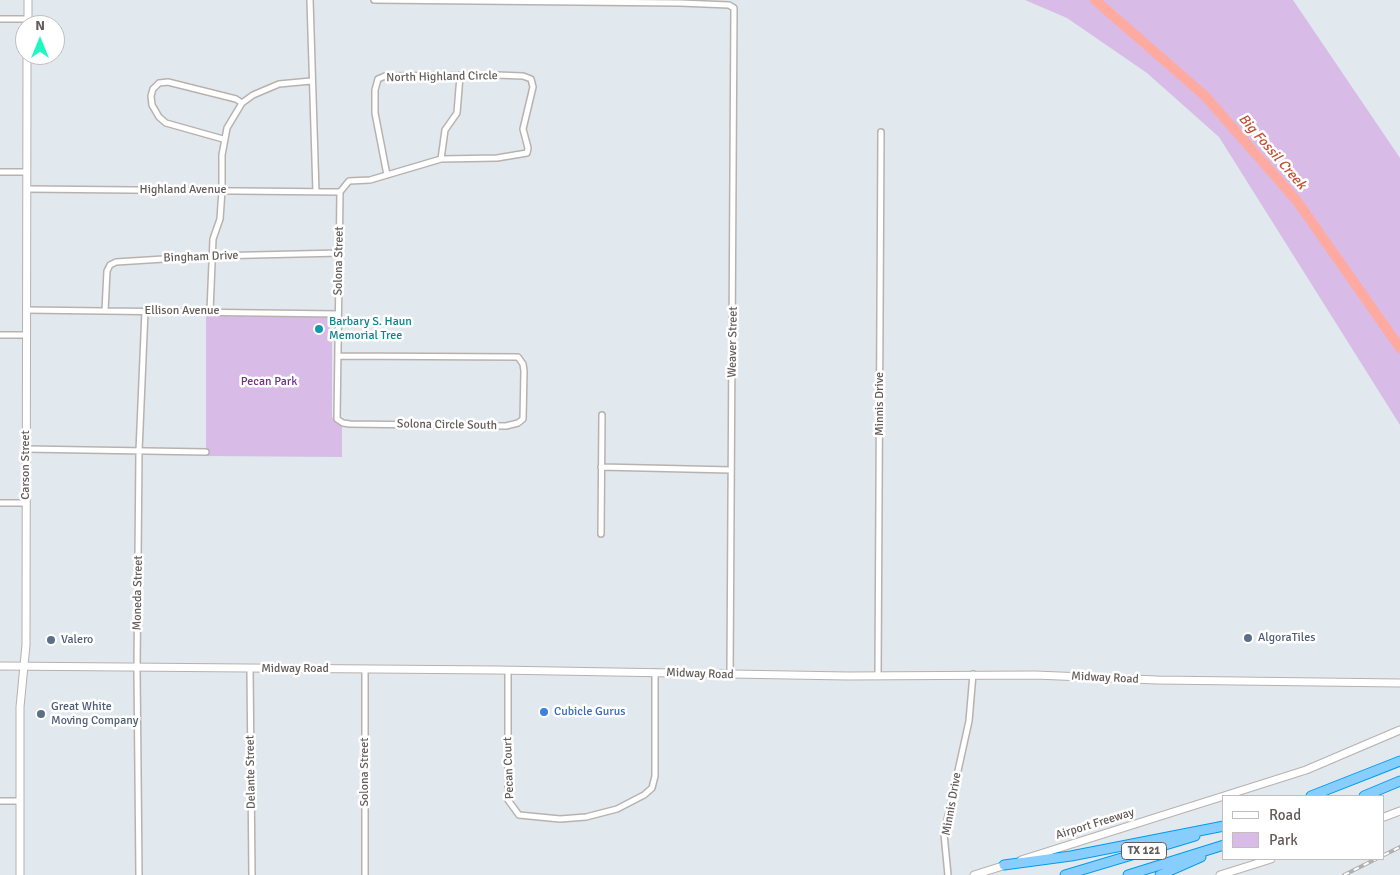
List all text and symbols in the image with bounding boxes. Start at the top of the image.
north arrow [15,15,65,65]
text: N [35,17,45,34]
street label: North Highland Circle [386,69,498,85]
water label: Big Fossil Creek [1235,111,1309,193]
street label: Highland Avenue [140,183,226,197]
street label: Solona Street [331,226,347,296]
street label: Bingham Drive [163,248,239,266]
street label: Ellison Avenue [144,304,220,318]
street label: Weaver Street [725,306,741,378]
place label: Barbary S. Haun Memorial Tree [329,315,412,343]
marker: Barbary S. Haun Memorial Tree [313,323,325,335]
street label: Minnis Drive [873,372,887,436]
park label: Pecan Park [241,375,297,389]
street label: Solona Circle South [397,417,497,433]
street label: Carson Street [19,430,33,500]
street label: Moneda Street [130,555,146,631]
place label: AlgoraTiles [1258,631,1315,645]
marker: AlgoraTiles [1242,632,1254,644]
place label: Valero [61,633,93,647]
marker: Valero [45,634,57,646]
street label: Midway Road [261,662,329,676]
street label: Midway Road [666,666,734,682]
street label: Midway Road [1071,669,1139,687]
place label: Great White Moving Company [51,700,138,728]
place label: Cubicle Gurus [554,705,626,719]
marker: Cubicle Gurus [538,706,550,718]
marker: Great White Moving Company [35,708,47,720]
street label: Delante Street [243,735,259,809]
street label: Solona Street [358,737,372,807]
street label: Pecan Court [501,737,517,799]
street label: Minnis Drive [939,771,965,837]
legend [1222,795,1385,860]
street label: Airport Freeway [1054,805,1136,843]
text: Road [1269,806,1301,824]
text: Park [1269,831,1298,849]
road number: TX 121 [1122,842,1166,859]

